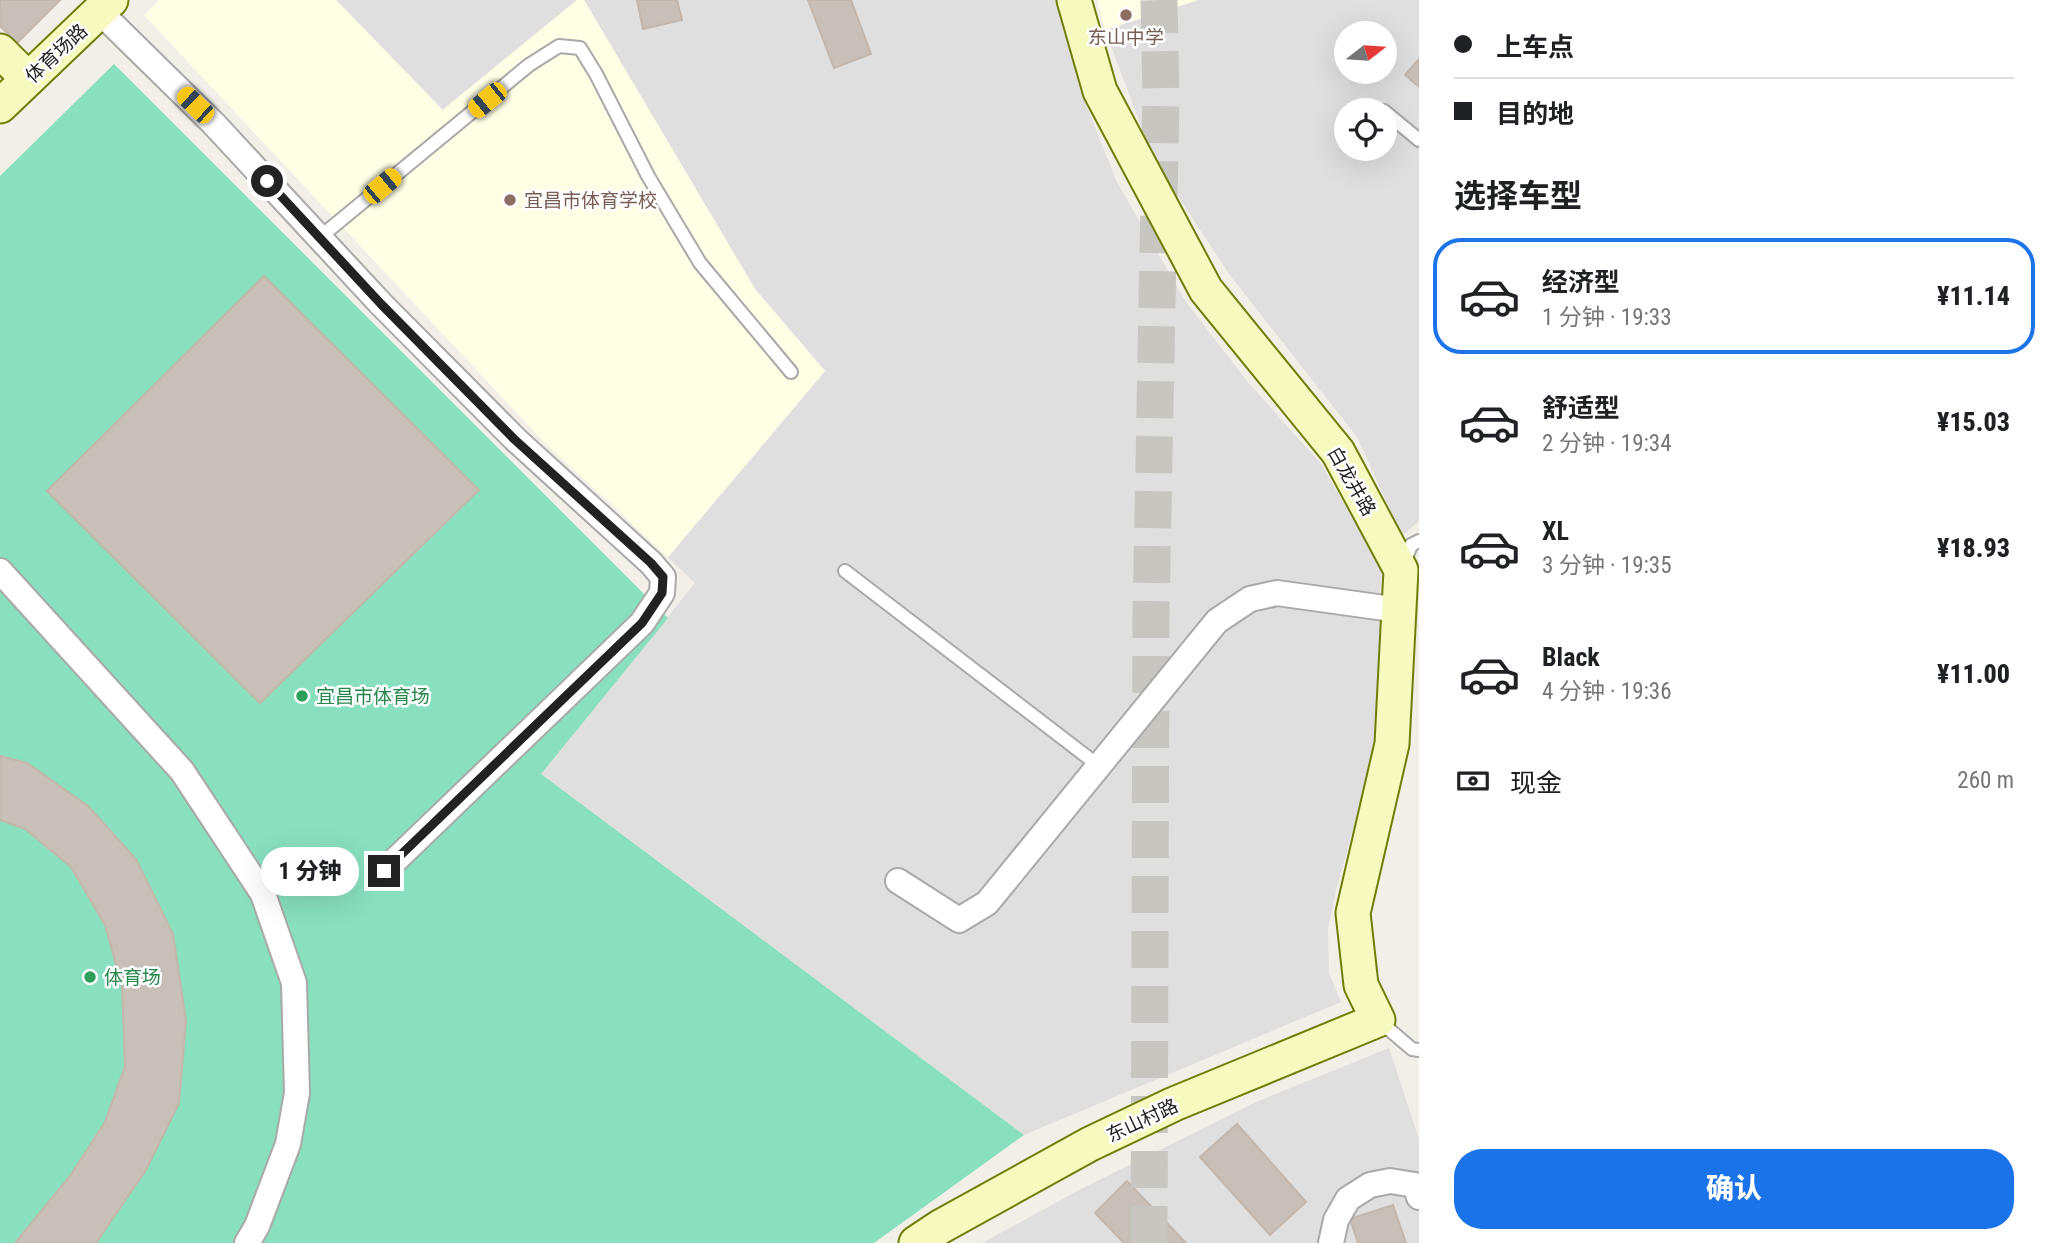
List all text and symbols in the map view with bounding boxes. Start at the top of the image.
marker: 东山中学 [1118,7,1134,23]
street label: 体育场路 [21,19,92,88]
north arrow [1334,21,1396,84]
map controls [1334,21,1397,161]
place label: 东山中学 [1088,26,1164,49]
text: 上车点 [1496,32,1574,62]
car [465,79,510,121]
car [173,83,218,127]
button: locate [1334,98,1397,161]
text: 目的地 [1496,99,1574,129]
car [360,164,405,208]
route start [251,165,283,197]
text: 选择车型 [1454,177,1582,215]
place label: 宜昌市体育学校 [524,189,657,212]
marker: 宜昌市体育学校 [502,192,518,208]
icon: car [1458,265,1521,328]
text: 经济型 [1542,267,1620,297]
text: ¥11.14 [1937,281,2010,311]
text: 1 分钟 · 19:33 [1542,304,1672,331]
icon: car [1458,391,1521,454]
text: 舒适型 [1542,393,1620,423]
text: ¥15.03 [1937,407,2010,437]
text: 2 分钟 · 19:34 [1542,430,1672,457]
street label: 白龙井路 [1323,443,1381,520]
text: XL [1542,516,1569,546]
icon: car [1458,517,1521,580]
text: ¥18.93 [1937,533,2010,563]
text: 3 分钟 · 19:35 [1542,552,1672,579]
text: Black [1542,642,1600,672]
icon: car [1458,643,1521,706]
text: ¥11.00 [1937,659,2010,689]
text: 4 分钟 · 19:36 [1542,678,1672,705]
place label: 宜昌市体育场 [316,685,430,708]
marker: 宜昌市体育场 [294,688,310,704]
icon: cash [1454,762,1492,800]
text: 260 m [1957,767,2014,794]
text: 现金 [1510,768,1562,798]
callout: 1 分钟 [262,846,360,896]
route end [368,855,400,887]
text: 1 分钟 [279,858,342,885]
place label: 体育场 [104,966,161,989]
marker: 体育场 [82,969,98,985]
street label: 东山村路 [1103,1094,1182,1147]
button: 确认 [1454,1149,2014,1229]

